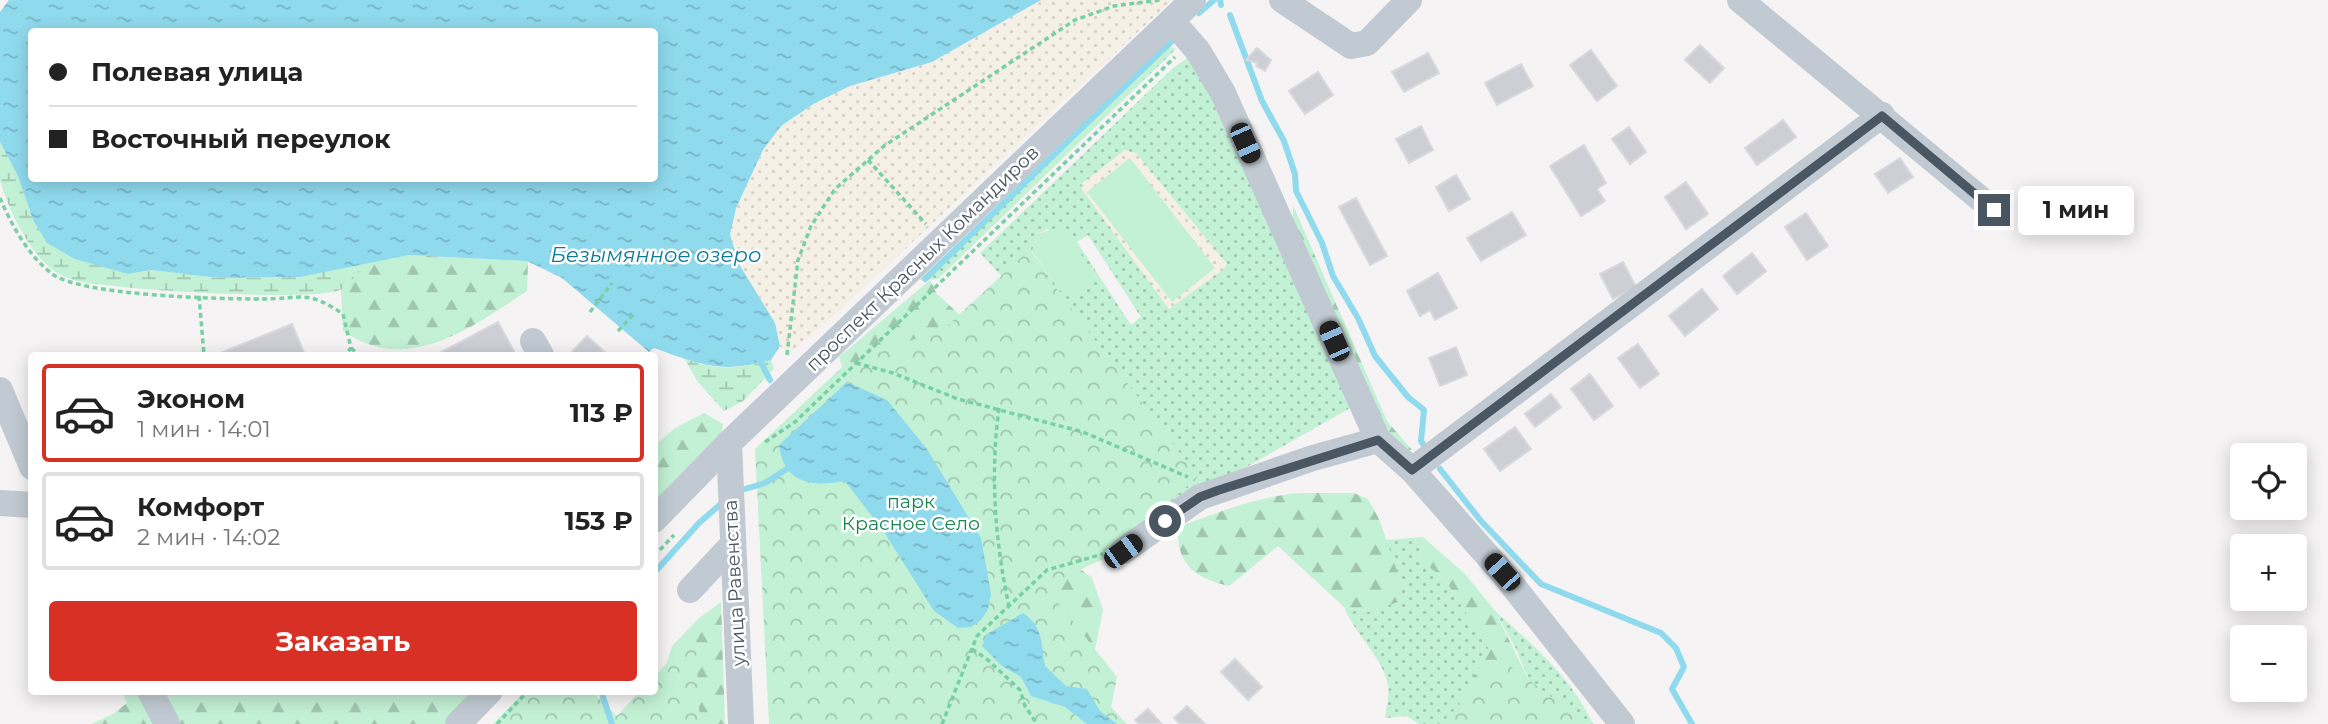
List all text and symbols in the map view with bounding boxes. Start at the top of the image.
text: Полевая улица [91,56,303,88]
car [1227,120,1264,166]
text: Восточный переулок [91,123,391,155]
street label: проспект Красных Командиров [801,141,1043,376]
callout: 1 мин [2018,186,2134,234]
route end [1978,194,2010,226]
text: 1 мин [2043,196,2109,224]
water label: Безымянное озеро [550,242,762,267]
car [1316,318,1353,364]
icon: car [53,382,116,445]
text: Эконом [137,383,245,415]
text: 113 ₽ [570,397,633,429]
text: 1 мин · 14:01 [137,415,271,443]
map controls [2230,443,2307,702]
button: locate [2230,443,2307,520]
icon: car [53,490,116,553]
park label: парк Красное Село [842,490,980,535]
text: Комфорт [137,491,264,523]
street label: улица Равенства [719,499,750,668]
text: 153 ₽ [565,505,633,537]
route start [1149,505,1181,537]
text: 2 мин · 14:02 [137,523,280,551]
car [1100,530,1147,572]
button: + [2230,534,2307,611]
car [1481,549,1524,595]
button: Заказать [49,601,637,681]
button: − [2230,625,2307,702]

